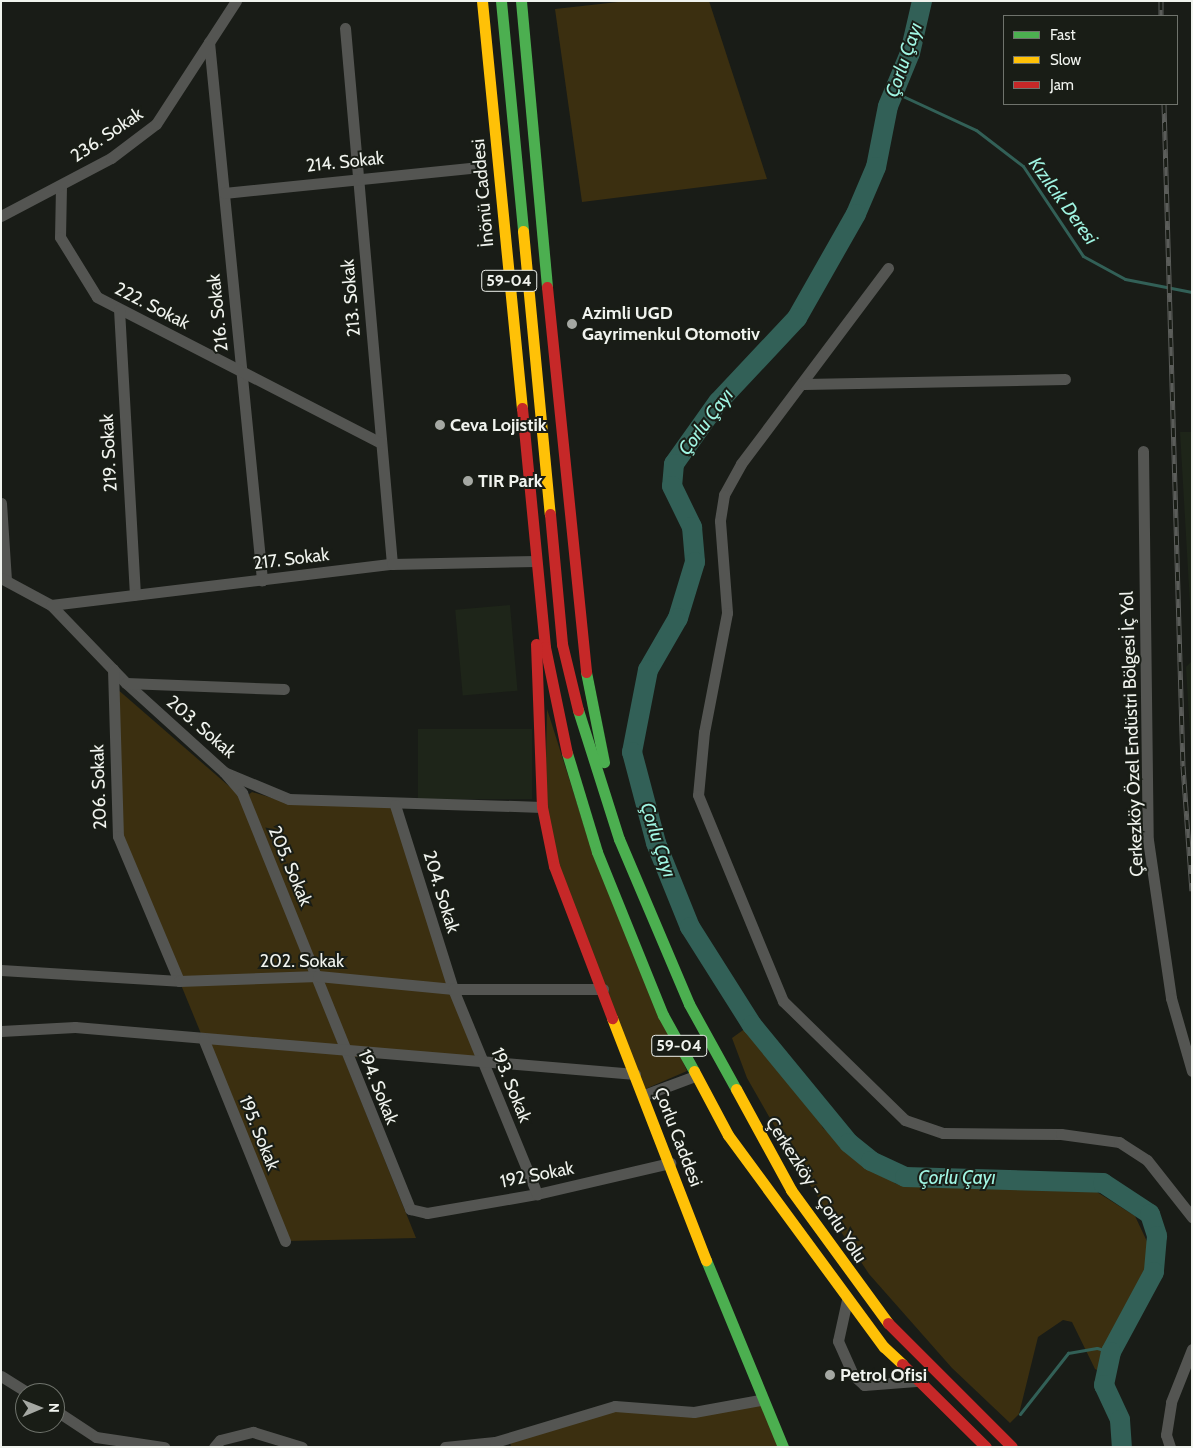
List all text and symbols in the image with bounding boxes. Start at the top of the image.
legend [1003,15,1178,105]
water label: Çorlu Çayı [881,20,927,100]
text: Fast [1050,26,1075,44]
text: Slow [1050,51,1081,69]
text: Jam [1050,76,1074,94]
street label: 236. Sokak [67,103,147,167]
street label: İnönü Caddesi [468,138,498,248]
street label: 214. Sokak [305,147,385,177]
water label: Kızılcık Deresi [1024,153,1102,249]
street label: 213. Sokak [337,258,365,338]
road number: 59-04 [480,268,538,294]
street label: 216. Sokak [203,273,233,353]
street label: 222. Sokak [111,278,193,334]
place label: Azimli UGD Gayrimenkul Otomotiv [582,303,760,346]
marker: Azimli UGD Gayrimenkul Otomotiv [566,318,578,330]
water label: Çorlu Çayı [674,384,738,460]
street label: 219. Sokak [96,413,122,493]
place label: Ceva Lojistik [450,414,546,436]
marker: Ceva Lojistik [434,419,446,431]
place label: TIR Park [478,470,542,492]
marker: TIR Park [462,475,474,487]
street label: 217. Sokak [252,544,330,574]
street label: Çerkezköy Özel Endüstri Bölgesi İç Yol [1116,591,1148,877]
street label: 203. Sokak [162,691,240,763]
street label: 206. Sokak [87,744,111,830]
water label: Çorlu Çayı [635,800,681,880]
street label: 205. Sokak [264,823,316,909]
street label: 204. Sokak [418,848,464,936]
street label: 202. Sokak [260,950,344,972]
road number: 59-04 [650,1032,708,1060]
street label: 193. Sokak [486,1044,536,1126]
street label: 194. Sokak [353,1046,403,1128]
street label: Çorlu Caddesi [649,1084,707,1190]
street label: 195. Sokak [234,1092,284,1174]
street label: Çerkezköy - Çorlu Yolu [761,1113,871,1267]
street label: 192 Sokak [498,1157,576,1193]
water label: Çorlu Çayı [918,1167,996,1189]
place label: Petrol Ofisi [840,1364,927,1386]
marker: Petrol Ofisi [824,1369,836,1381]
north arrow [15,1383,65,1433]
text: N [45,1403,63,1413]

